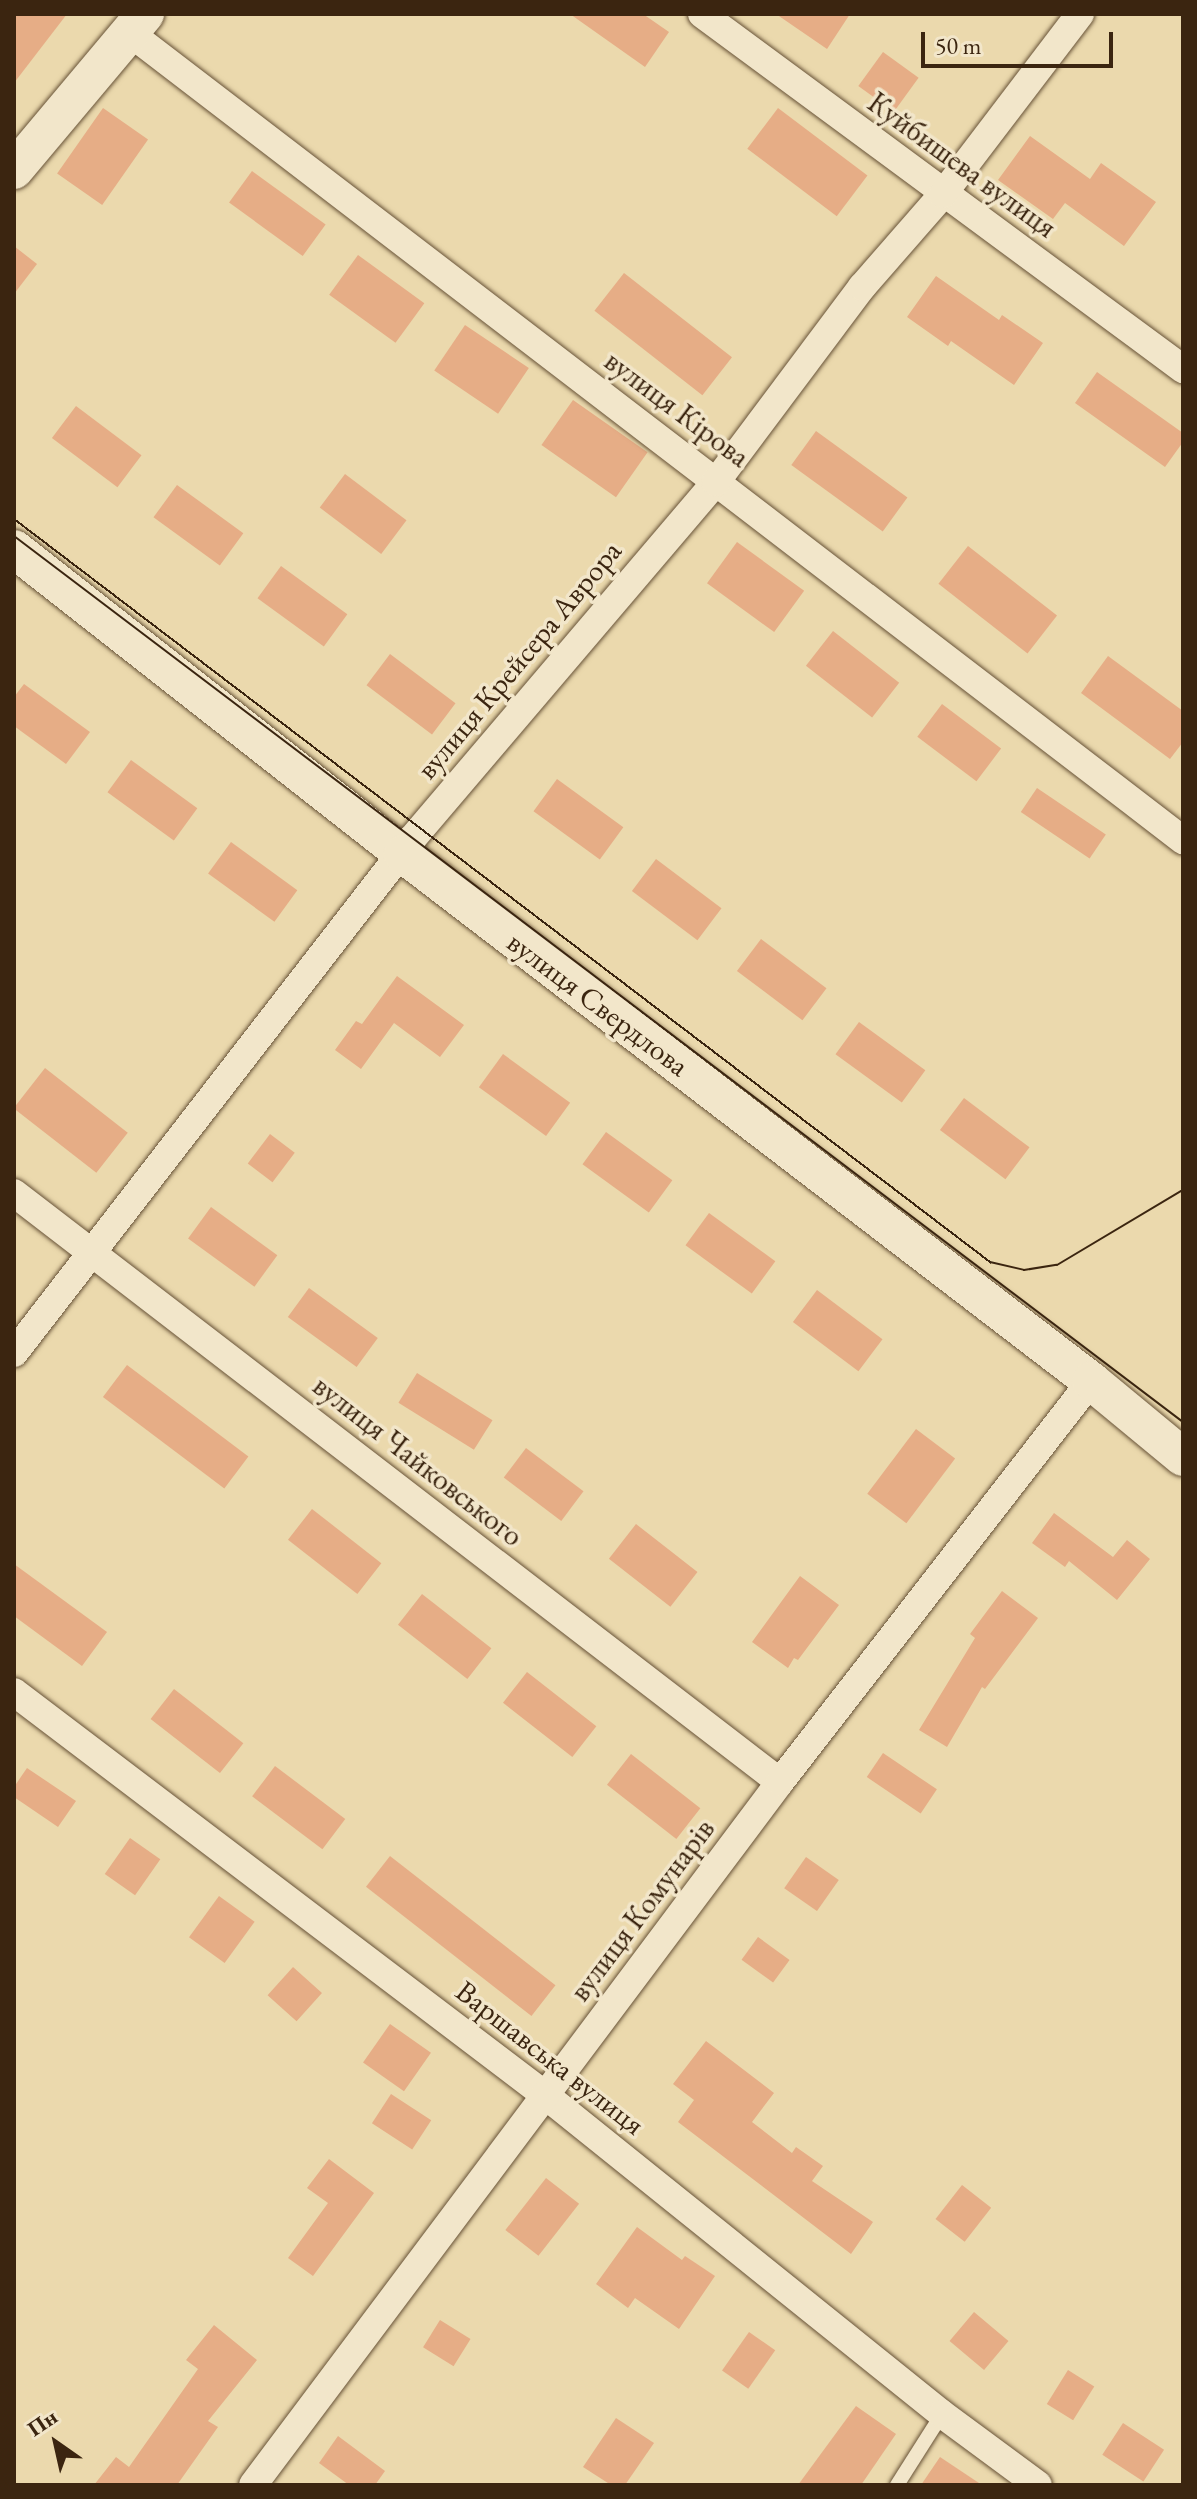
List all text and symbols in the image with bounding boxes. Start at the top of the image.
scale bar [925,16,1117,66]
text: 50 m [935,30,982,61]
street label: Куйбишева вулиця [861,84,1063,246]
street label: вулиця Кірова [597,343,757,475]
street label: вулиця Крейсера Аврора [409,534,629,786]
street label: вулиця Свердлова [500,924,696,1084]
street label: вулиця Чайковського [306,1368,530,1554]
street label: вулиця Комунарів [562,1812,722,2008]
street label: Варшавська вулиця [448,1973,652,2143]
text: Пн [22,2402,63,2443]
north arrow [16,2403,96,2483]

